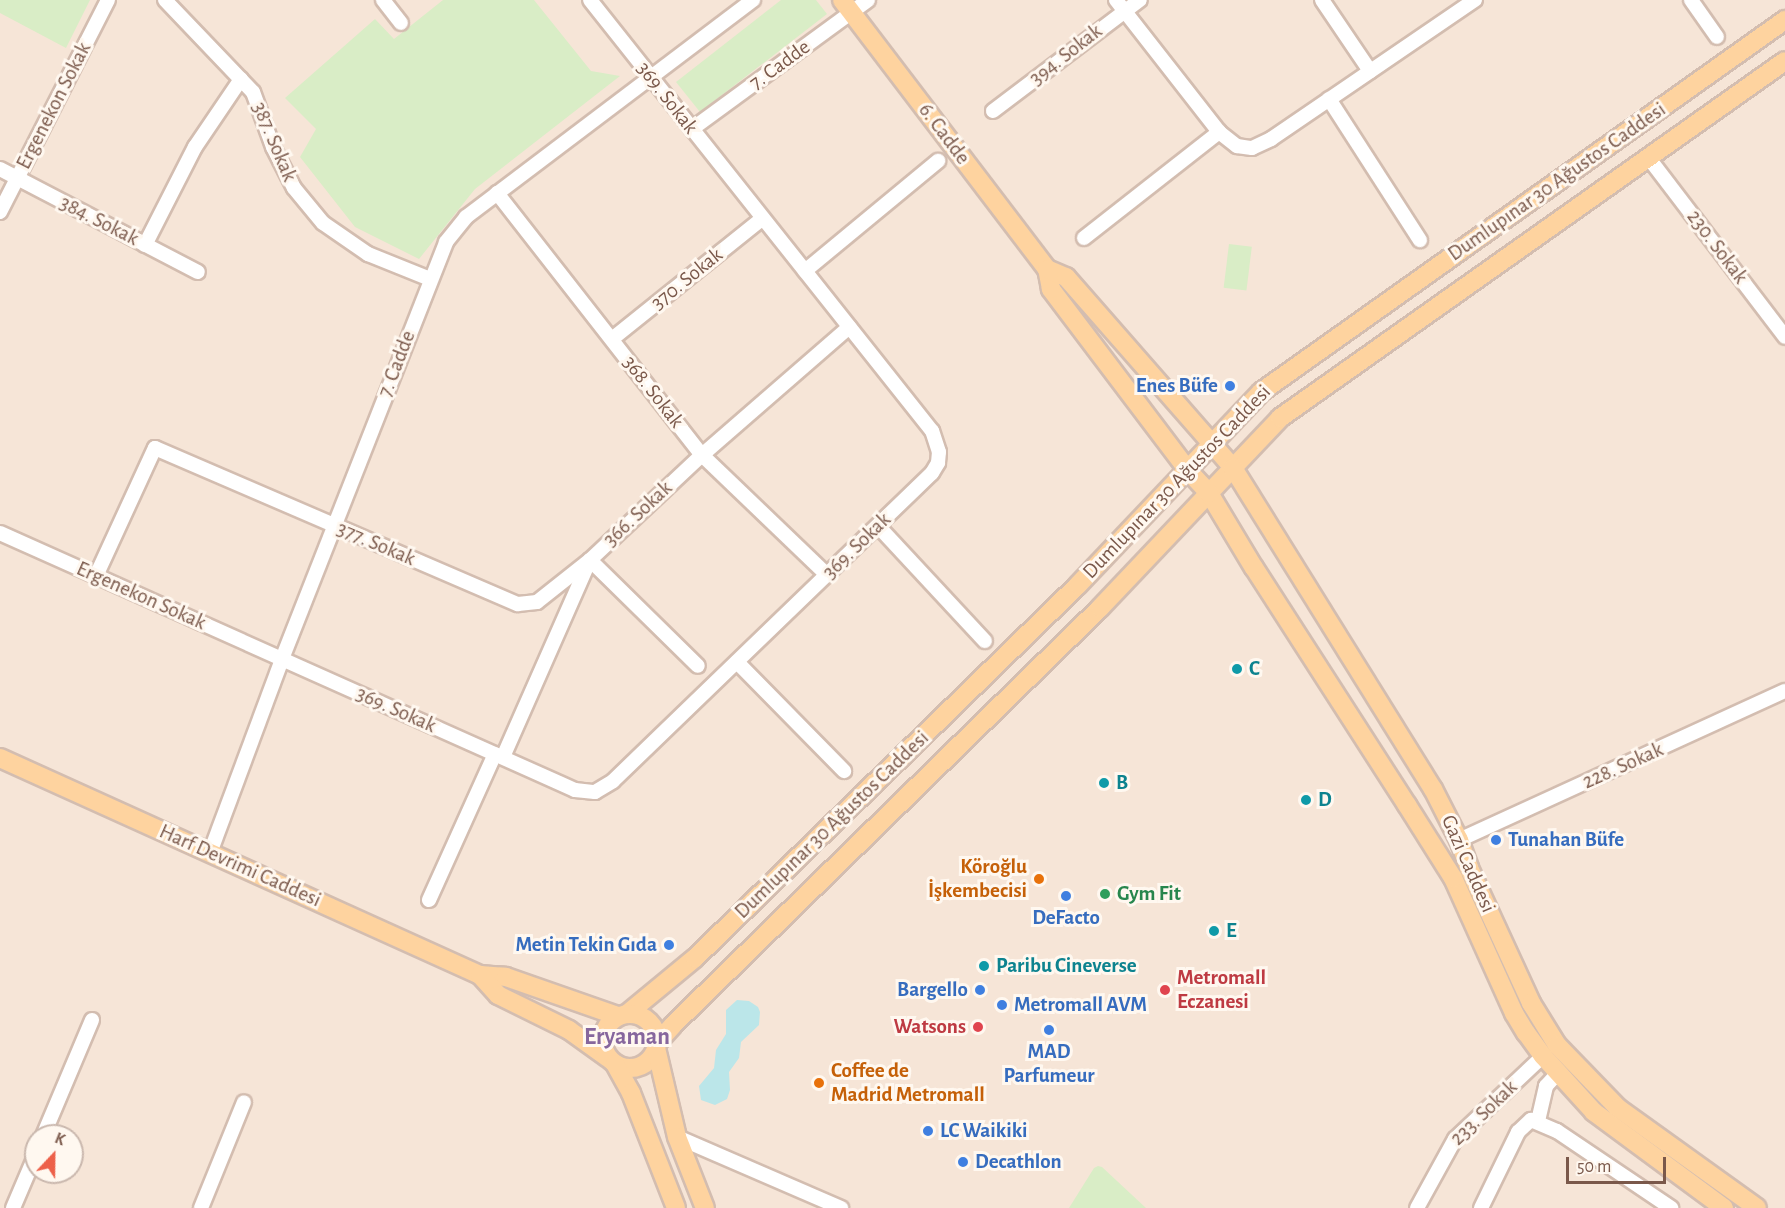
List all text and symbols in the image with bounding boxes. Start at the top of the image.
street label: 394. Sokak [1025,19,1107,91]
street label: 7. Cadde [745,35,815,95]
street label: Ergenekon Sokak [11,38,97,174]
street label: 369. Sokak [631,57,703,139]
street label: Dumlupınar 30 Ağustos Caddesi [1443,97,1671,267]
street label: 387. Sokak [246,98,302,186]
street label: 6. Cadde [913,98,975,170]
street label: 384. Sokak [55,190,143,252]
street label: 230. Sokak [1681,205,1753,289]
street label: 370. Sokak [646,242,728,316]
street label: 7. Cadde [373,327,421,401]
street label: 368. Sokak [617,351,689,433]
place label: Enes Büfe [1136,373,1218,399]
marker: Enes Büfe [1223,379,1237,393]
street label: Dumlupınar 30 Ağustos Caddesi [1078,380,1276,584]
street label: 366. Sokak [598,476,678,552]
street label: 369. Sokak [818,507,896,585]
street label: 377. Sokak [333,516,419,572]
street label: Ergenekon Sokak [72,556,210,636]
place label: C [1249,656,1260,682]
marker: C [1230,662,1244,676]
street label: 369. Sokak [352,681,440,739]
street label: Dumlupınar 30 Ağustos Caddesi [730,726,934,924]
street label: 228. Sokak [1579,737,1667,795]
place label: B [1116,770,1128,796]
marker: B [1097,776,1111,790]
place label: D [1318,787,1332,813]
marker: D [1299,793,1313,807]
street label: Gazi Caddesi [1435,811,1501,917]
street label: Harf Devrimi Caddesi [155,819,325,913]
place label: Tunahan Büfe [1508,827,1624,853]
marker: Tunahan Büfe [1489,833,1503,847]
place label: Köroğlu İşkembecisi [928,854,1027,904]
marker: Köroğlu İşkembecisi [1032,872,1046,886]
place label: Gym Fit [1117,881,1181,907]
marker: Gym Fit [1098,887,1112,901]
marker: DeFacto [1059,889,1073,903]
place label: DeFacto [1032,905,1100,931]
place label: E [1226,918,1237,944]
marker: E [1207,924,1221,938]
place label: Metin Tekin Gıda [515,932,657,958]
marker: Metin Tekin Gıda [662,938,676,952]
place label: Paribu Cineverse [996,953,1137,979]
marker: Paribu Cineverse [977,959,991,973]
place label: Metromall Eczanesi [1177,965,1266,1015]
place label: Bargello [897,977,968,1003]
marker: Bargello [973,983,987,997]
marker: Metromall Eczanesi [1158,983,1172,997]
place label: Metromall AVM [1014,992,1147,1018]
marker: Metromall AVM [995,998,1009,1012]
place label: Watsons [894,1014,966,1040]
marker: Watsons [971,1020,985,1034]
marker: MAD Parfumeur [1042,1023,1056,1037]
district label: Eryaman [584,1024,670,1052]
place label: MAD Parfumeur [1003,1039,1095,1089]
place label: Coffee de Madrid Metromall [831,1058,985,1108]
street label: 233. Sokak [1445,1075,1523,1151]
marker: Coffee de Madrid Metromall [812,1076,826,1090]
place label: LC Waikiki [940,1118,1028,1144]
north arrow [24,1124,84,1184]
marker: LC Waikiki [921,1124,935,1138]
text: K [53,1130,67,1148]
scale bar [1569,1145,1670,1183]
place label: Decathlon [975,1149,1062,1175]
marker: Decathlon [956,1155,970,1169]
text: 50 m [1577,1158,1611,1176]

